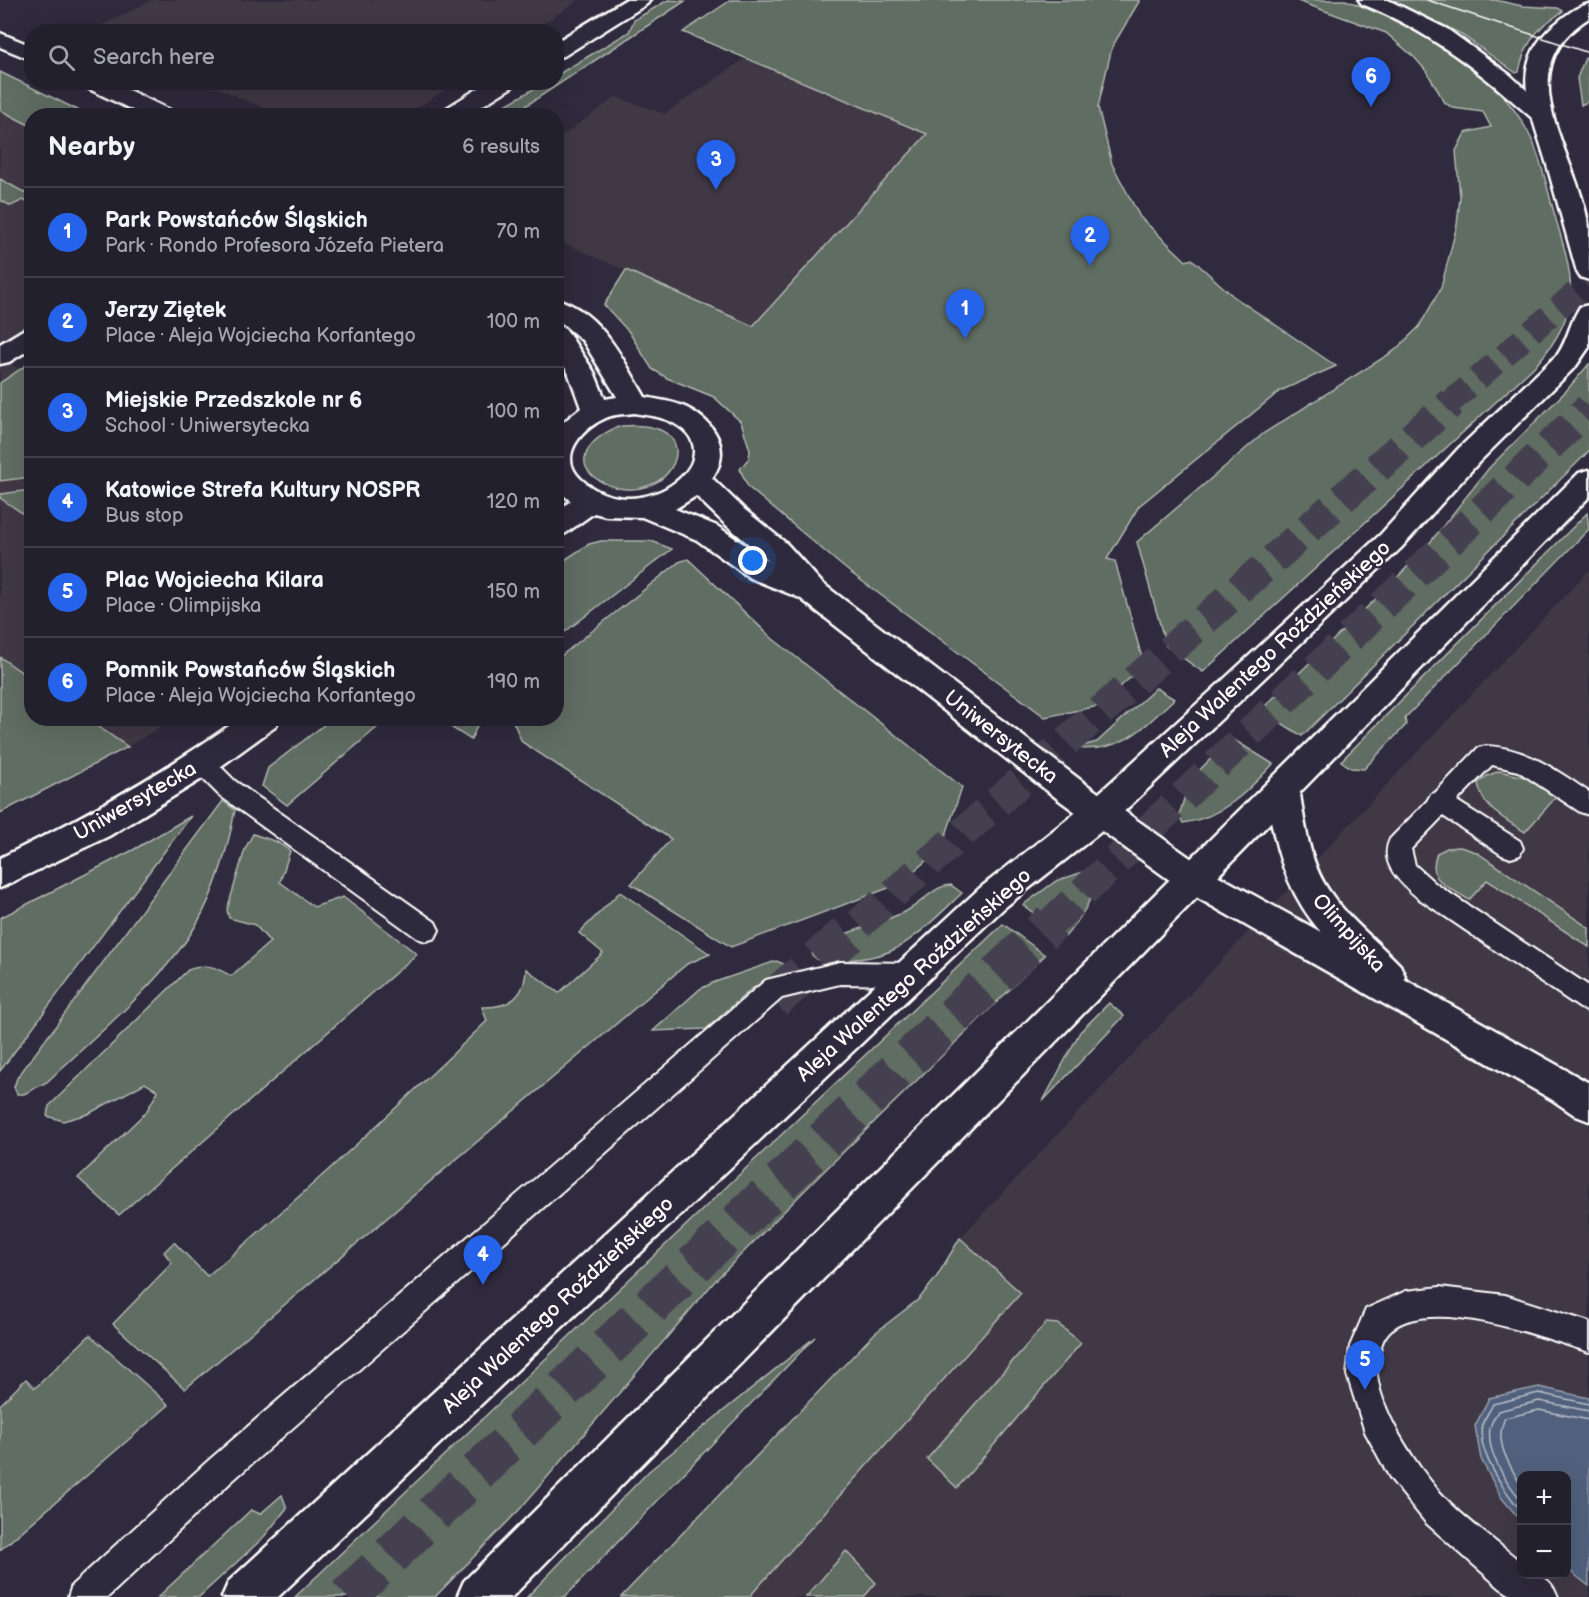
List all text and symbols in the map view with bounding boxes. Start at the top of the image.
search box [24,24,564,90]
icon: search [45,41,78,74]
text: Search here [93,44,215,71]
pin: 6 [1352,57,1390,107]
text: Nearby [48,132,135,163]
text: 6 results [462,135,540,159]
pin: 3 [696,140,736,190]
text: Park Powstańców Śląskich [105,207,368,234]
pin: 2 [1070,216,1110,266]
text: 1 [63,220,72,244]
text: 70 m [496,220,540,244]
text: Park · Rondo Profesora Józefa Pietera [105,234,444,258]
pin: 1 [946,290,984,339]
text: Jerzy Ziętek [105,297,226,324]
text: 2 [62,310,73,334]
text: 100 m [487,310,540,334]
text: Place · Aleja Wojciecha Korfantego [105,324,416,348]
text: Miejskie Przedszkole nr 6 [105,387,362,414]
text: 3 [62,400,73,424]
text: 100 m [487,400,540,424]
text: School · Uniwersytecka [105,414,310,438]
text: Katowice Strefa Kultury NOSPR [105,477,420,504]
text: 4 [62,490,73,514]
text: 120 m [487,490,540,514]
text: Bus stop [105,504,184,528]
street label: Aleja Walentego Roździeńskiego [1154,535,1396,763]
your location [738,546,767,575]
text: Plac Wojciecha Kilara [105,567,324,594]
text: 5 [62,580,73,604]
text: 150 m [487,580,540,604]
text: Place · Olimpijska [105,594,261,618]
text: Pomnik Powstańców Śląskich [105,657,395,684]
text: 6 [61,670,74,694]
text: 190 m [487,670,540,694]
text: Place · Aleja Wojciecha Korfantego [105,684,416,708]
street label: Uniwersytecka [939,685,1063,789]
street label: Uniwersytecka [69,756,201,846]
street label: Aleja Walentego Roździeńskiego [791,863,1037,1087]
street label: Olimpijska [1307,888,1391,978]
street label: Aleja Walentego Roździeńskiego [437,1191,679,1419]
pin: 4 [464,1236,502,1285]
pin: 5 [1346,1340,1384,1390]
map controls [1517,1471,1571,1579]
button: + [1517,1471,1571,1525]
button: − [1517,1525,1571,1579]

